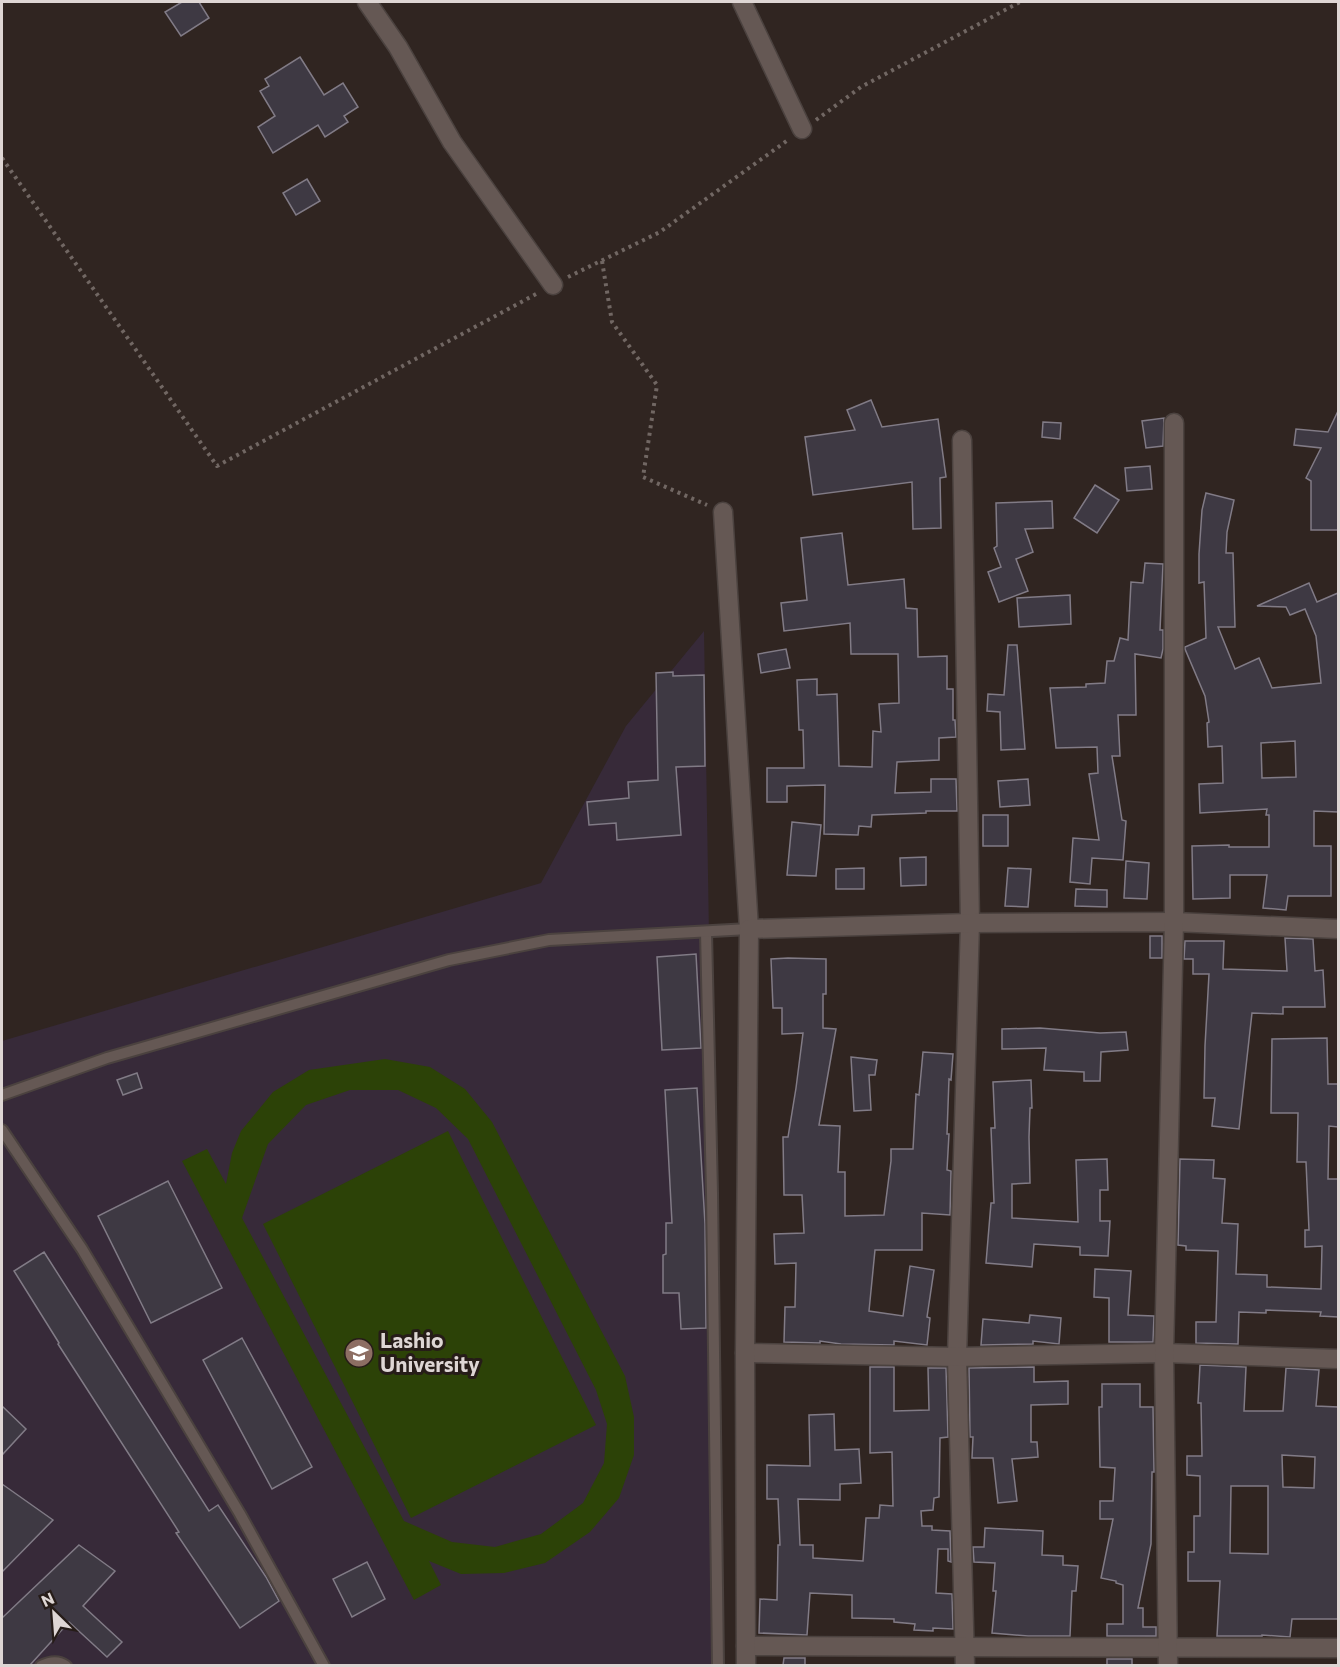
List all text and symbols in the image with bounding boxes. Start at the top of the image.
place label: Lashio University [380,1327,480,1376]
school or university icon: Lashio University [343,1337,375,1369]
north arrow [24,1583,84,1643]
text: N [38,1588,57,1610]

